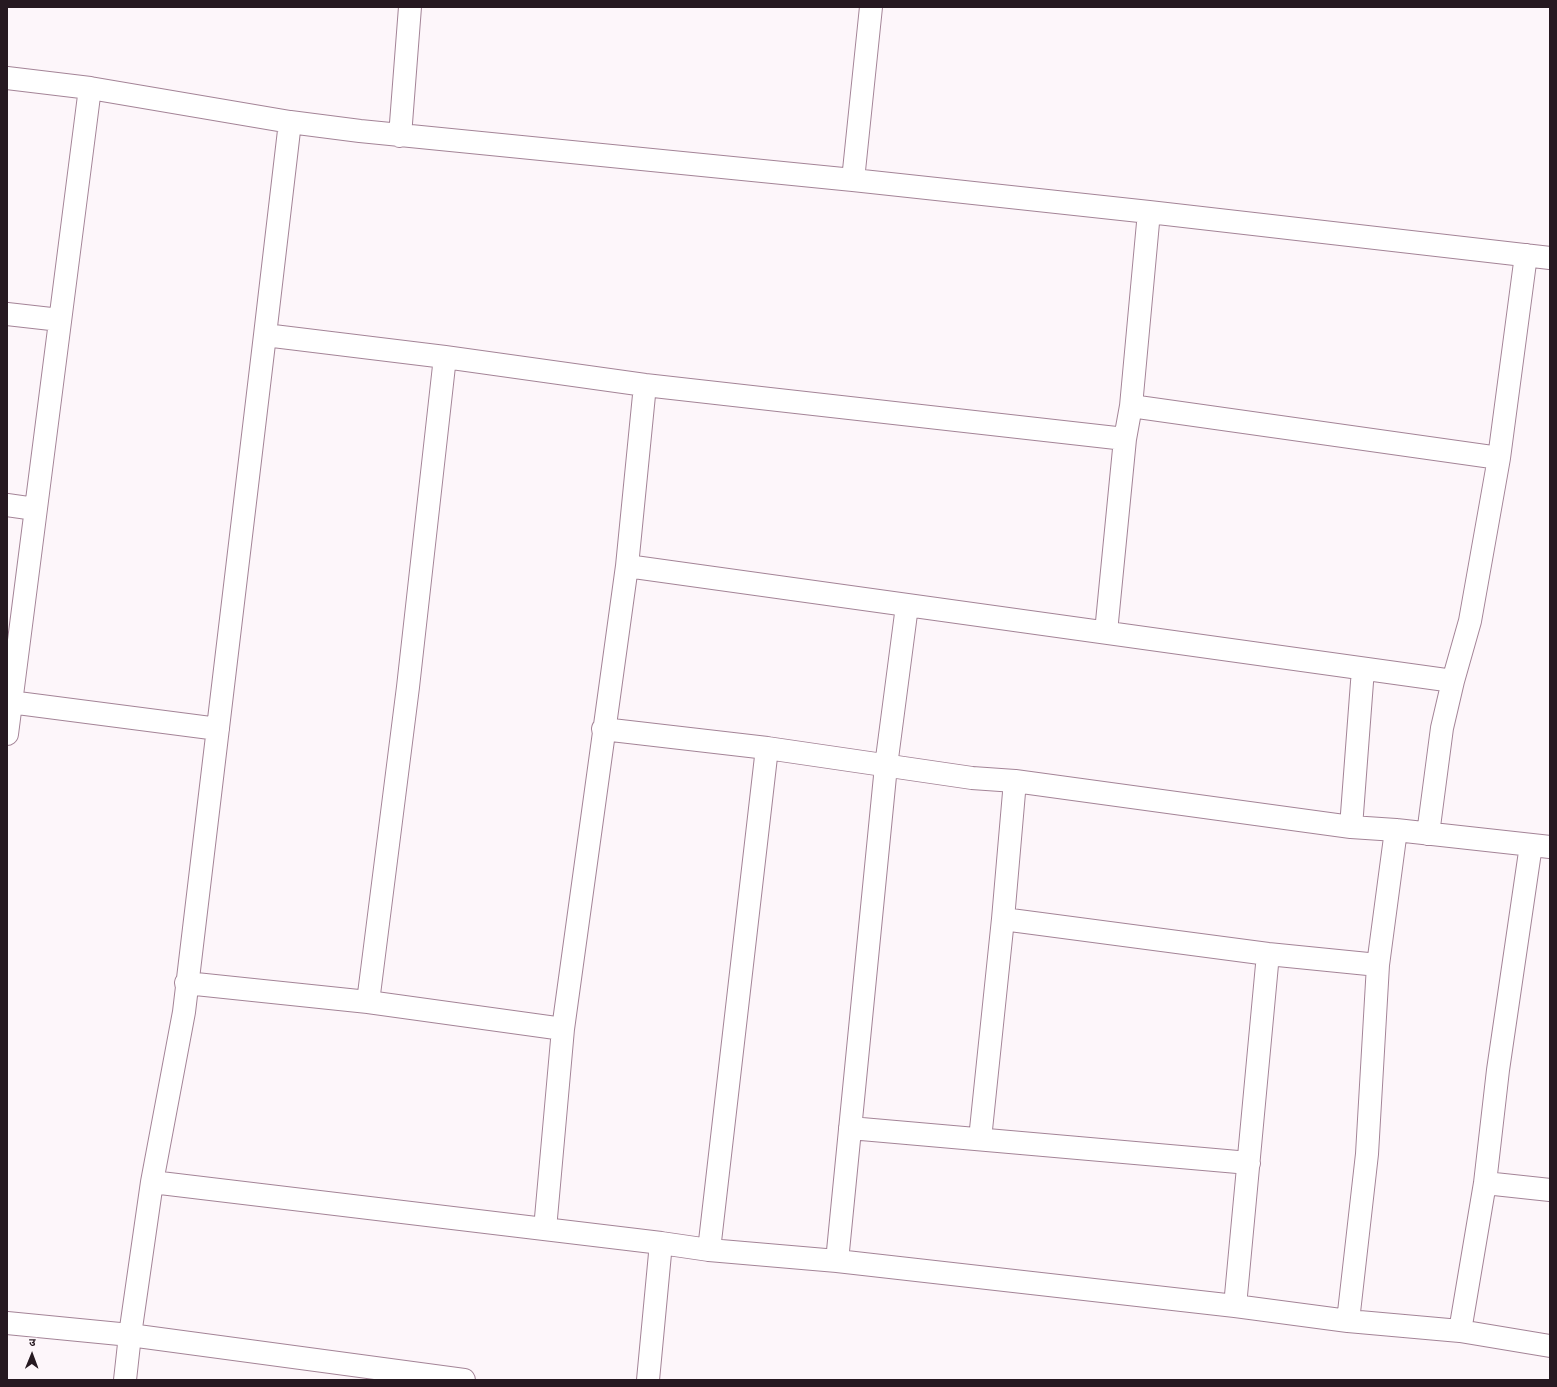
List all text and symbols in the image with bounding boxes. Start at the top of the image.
north arrow [12,1335,52,1375]
text: उ [29,1336,36,1349]

